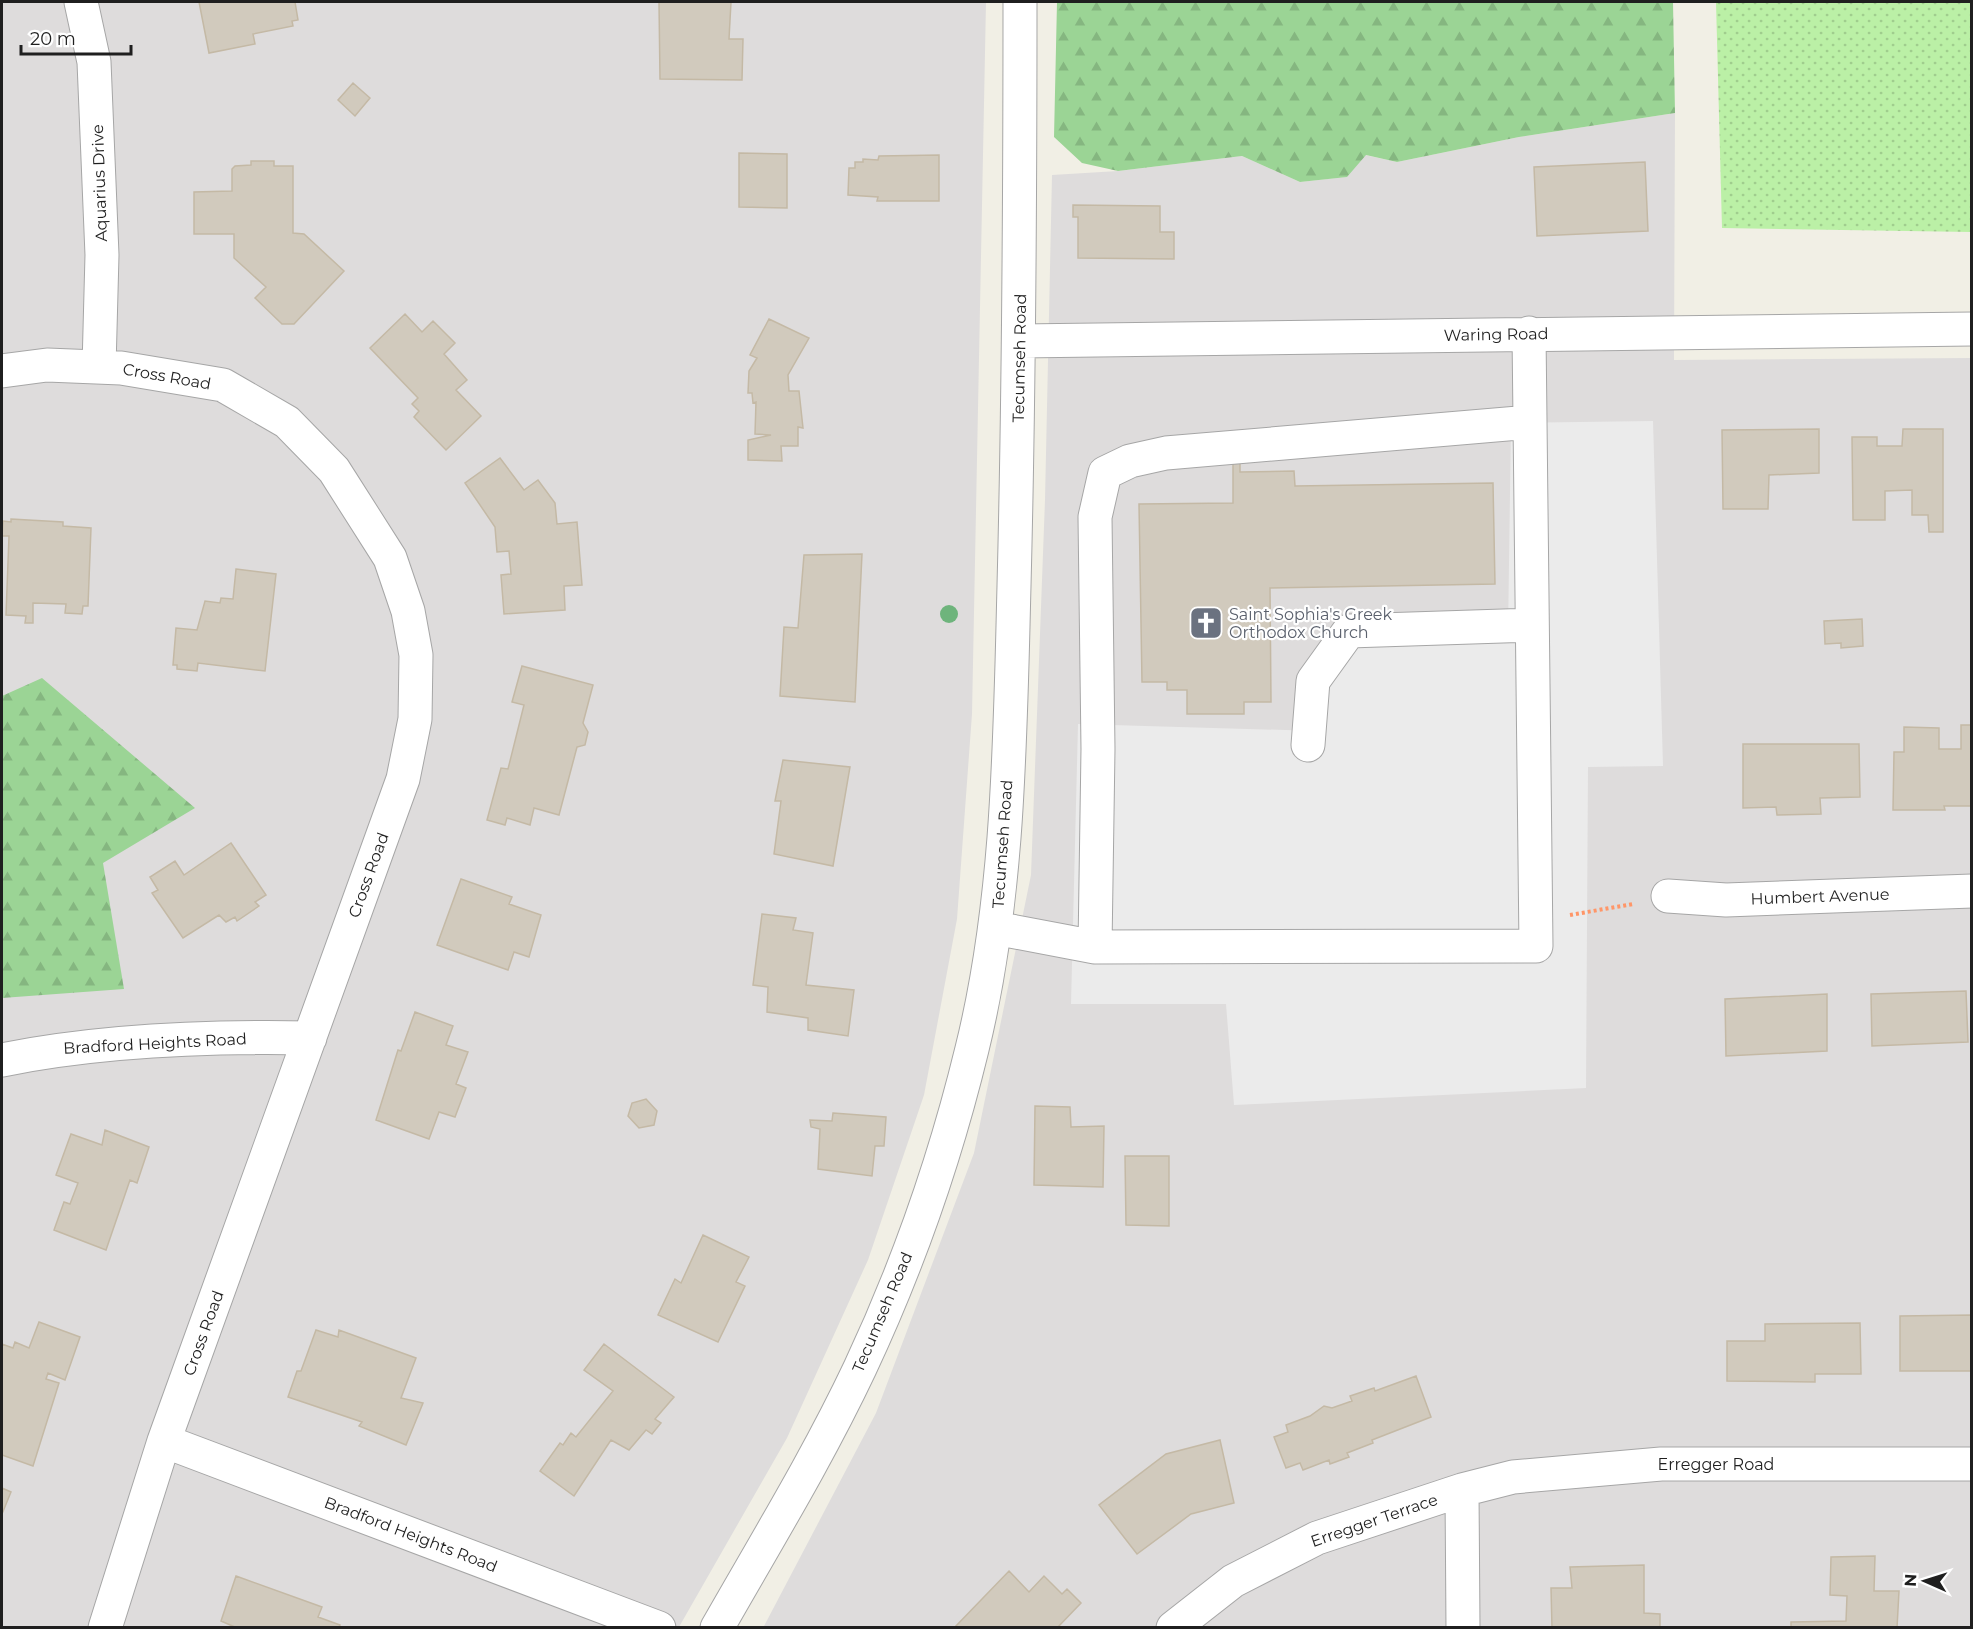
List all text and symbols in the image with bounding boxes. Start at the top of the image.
scale bar [21,18,130,56]
text: 20 m [30,28,76,50]
street label: Aquarius Drive [88,124,111,242]
street label: Tecumseh Road [1009,293,1030,423]
street label: Waring Road [1443,324,1549,345]
street label: Cross Road [121,359,213,394]
church icon: Saint Sophia's Greek Orthodox Church [1188,605,1224,641]
place label: Saint Sophia's Greek Orthodox Church [1229,605,1393,642]
street label: Tecumseh Road [989,779,1016,909]
street label: Cross Road [344,830,393,920]
street label: Humbert Avenue [1750,885,1890,908]
street label: Bradford Heights Road [63,1029,247,1058]
street label: Tecumseh Road [849,1249,916,1375]
street label: Cross Road [179,1288,228,1378]
street label: Erregger Road [1658,1455,1774,1474]
street label: Erregger Terrace [1308,1490,1440,1551]
street label: Bradford Heights Road [322,1493,500,1576]
north arrow [1895,1551,1955,1611]
text: N [1901,1573,1920,1587]

